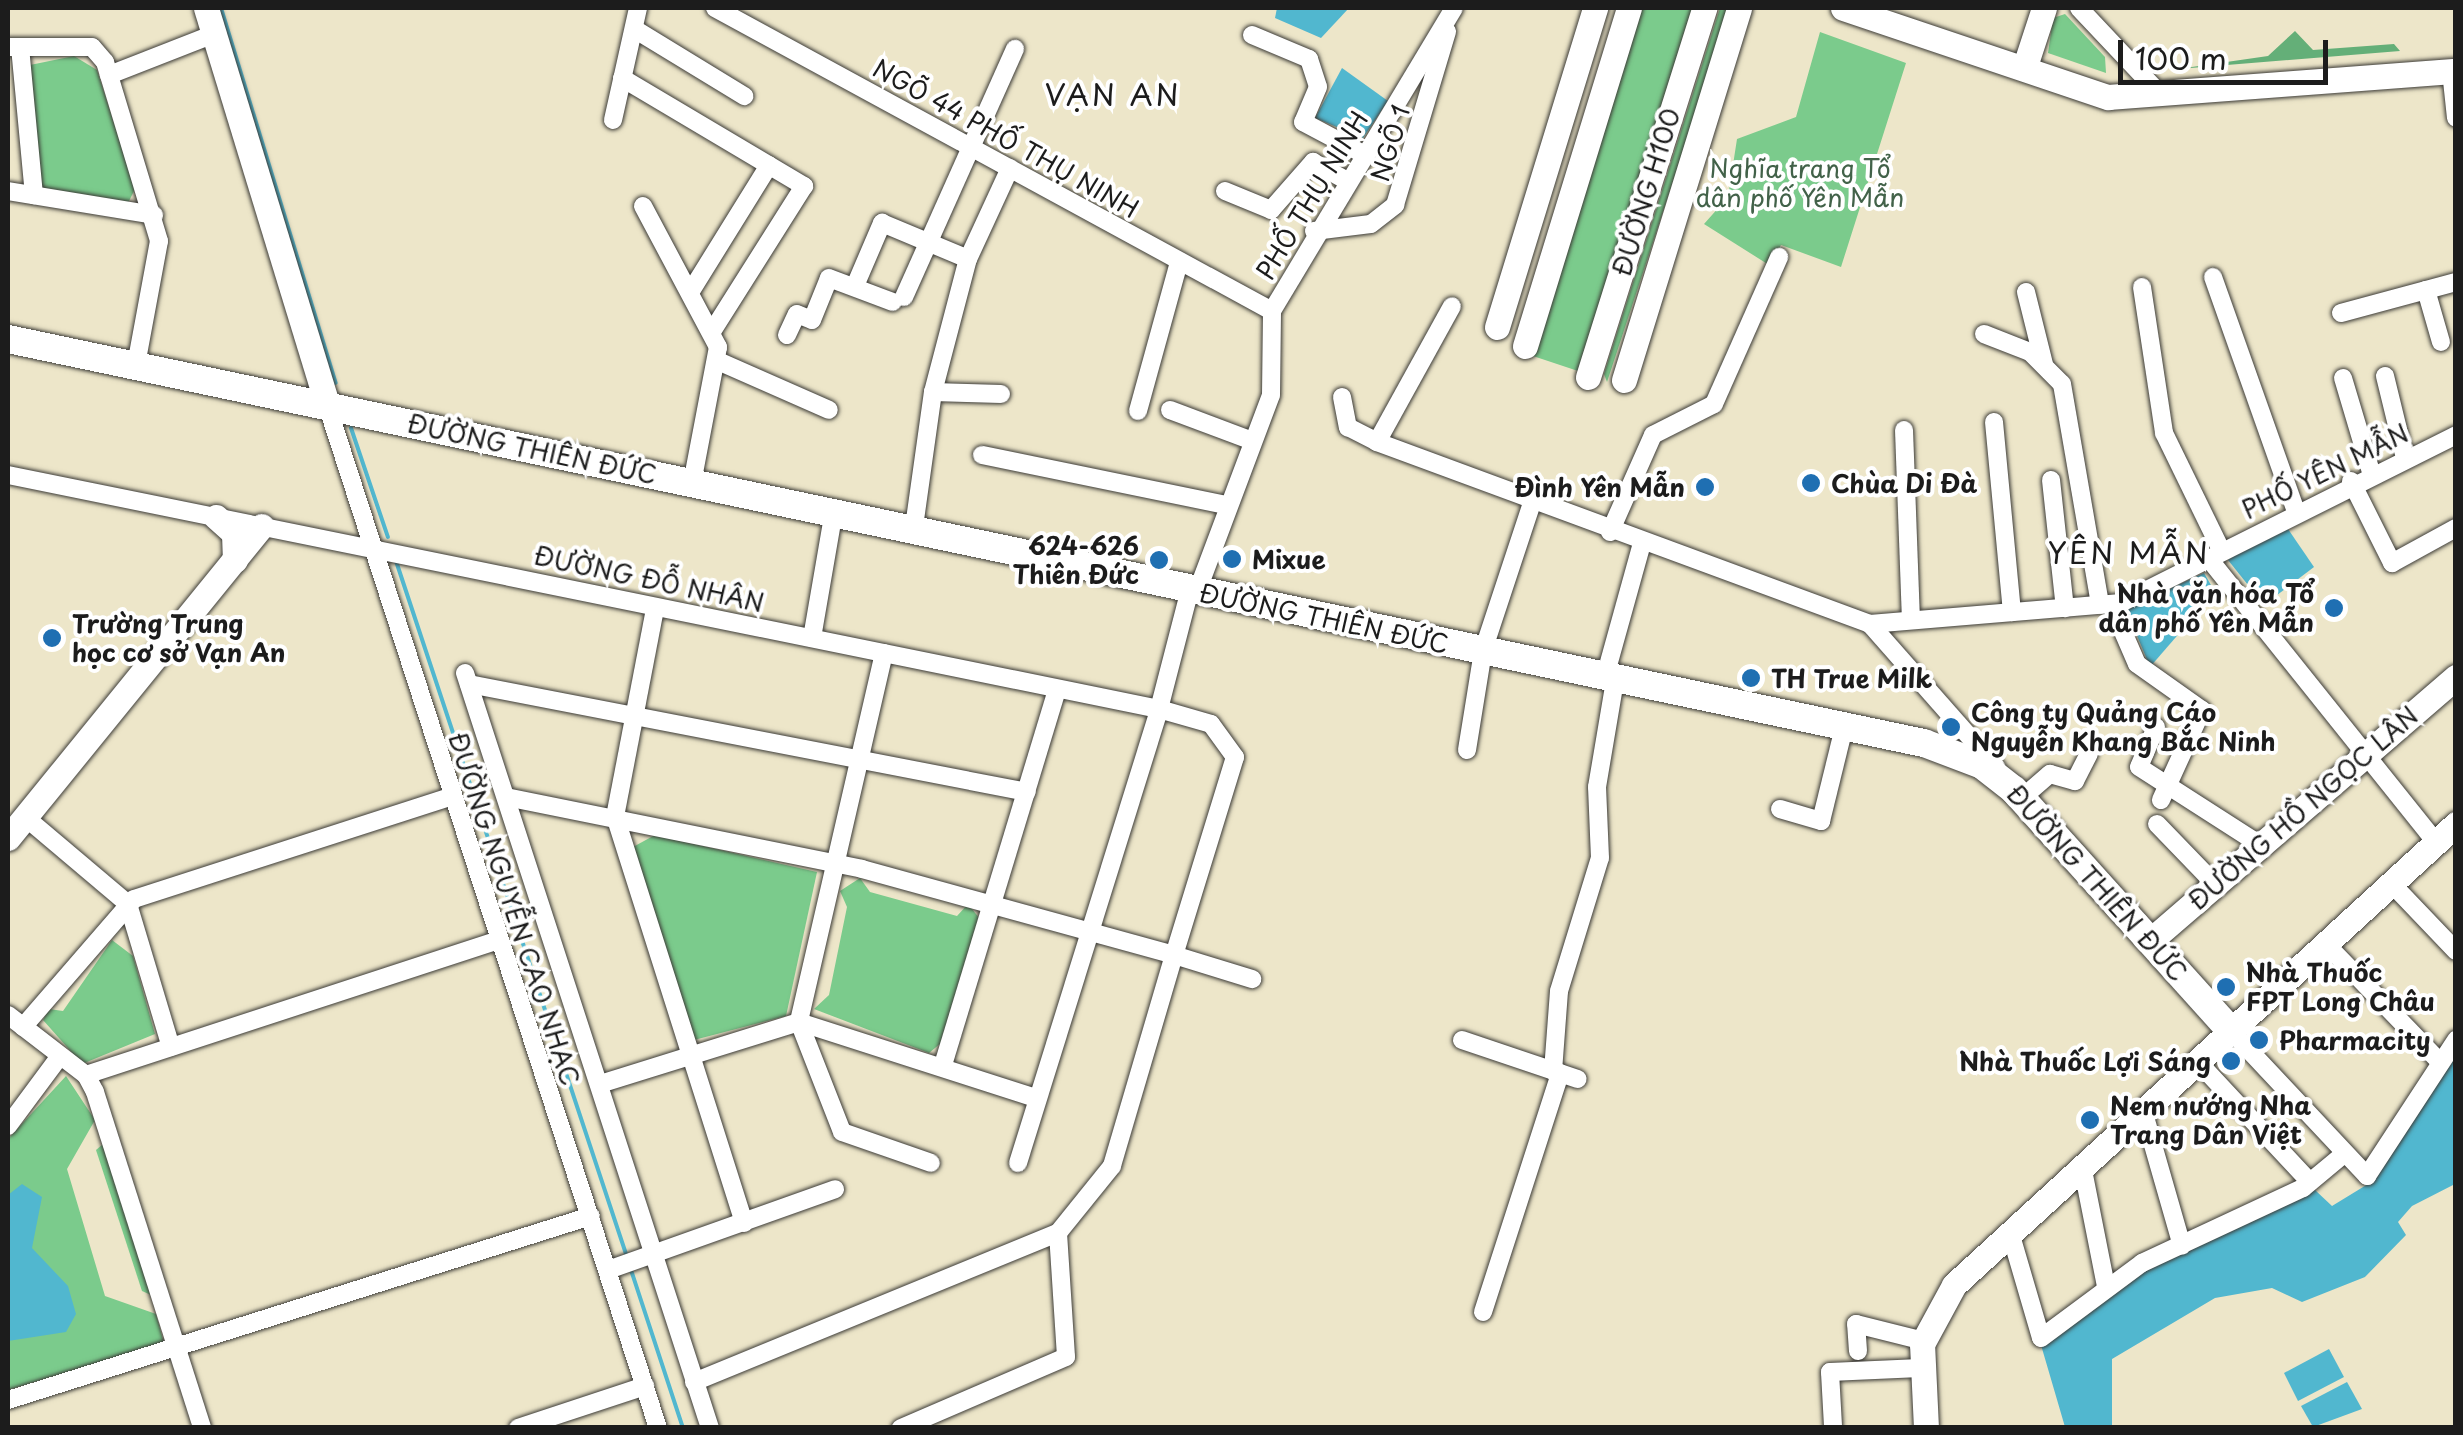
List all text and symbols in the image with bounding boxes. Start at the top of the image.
scale bar [2123,20,2333,82]
text: 100 m [2135,35,2227,80]
street label: NGÕ 44 PHỐ THỤ NINH [865,51,1147,225]
district label: VẠN AN [1045,76,1181,112]
street label: NGÕ 1 [1364,100,1416,186]
street label: ĐƯỜNG H100 [1606,103,1686,281]
street label: PHỐ THỤ NINH [1249,104,1375,286]
park label: Nghĩa trang Tổ dân phố Yên Mẫn [1696,154,1904,213]
street label: ĐƯỜNG THIÊN ĐỨC [404,408,660,490]
street label: PHỐ YÊN MẪN [2236,417,2414,525]
place label: Chùa Di Đà [1831,468,1978,498]
place label: Đình Yên Mẫn [1512,472,1685,502]
marker: Chùa Di Đà [1800,472,1822,494]
marker: Đình Yên Mẫn [1694,476,1716,498]
place label: 624-626 Thiên Đức [1011,531,1139,590]
district label: YÊN MẪN [2048,534,2210,570]
street label: ĐƯỜNG ĐỖ NHÂN [530,540,768,618]
place label: Mixue [1252,544,1325,574]
marker: Mixue [1221,548,1243,570]
marker: 624-626 Thiên Đức [1148,549,1170,571]
street label: ĐƯỜNG THIÊN ĐỨC [1196,577,1452,659]
place label: Nhà văn hóa Tổ dân phố Yên Mẫn [2098,579,2314,638]
marker: Nhà văn hóa Tổ dân phố Yên Mẫn [2323,597,2345,619]
place label: Trường Trung học cơ sở Vạn An [72,609,290,668]
marker: Trường Trung học cơ sở Vạn An [41,627,63,649]
place label: TH True Milk [1771,663,1935,693]
marker: TH True Milk [1740,667,1762,689]
place label: Công ty Quảng Cáo Nguyễn Khang Bắc Ninh [1971,698,2275,757]
street label: ĐƯỜNG HỒ NGỌC LÂN [2181,699,2425,917]
marker: Công ty Quảng Cáo Nguyễn Khang Bắc Ninh [1940,716,1962,738]
street label: ĐƯỜNG NGUYỄN CAO NHẠC [442,727,586,1091]
street label: ĐƯỜNG THIÊN ĐỨC [2000,778,2194,988]
place label: Nhà Thuốc FPT Long Châu [2246,958,2434,1017]
marker: Nhà Thuốc FPT Long Châu [2215,976,2237,998]
place label: Pharmacity [2279,1025,2430,1055]
marker: Pharmacity [2248,1029,2270,1051]
place label: Nhà Thuốc Lợi Sáng [1958,1046,2211,1076]
marker: Nhà Thuốc Lợi Sáng [2220,1050,2242,1072]
place label: Nem nướng Nha Trang Dân Việt [2110,1091,2315,1150]
marker: Nem nướng Nha Trang Dân Việt [2079,1109,2101,1131]

